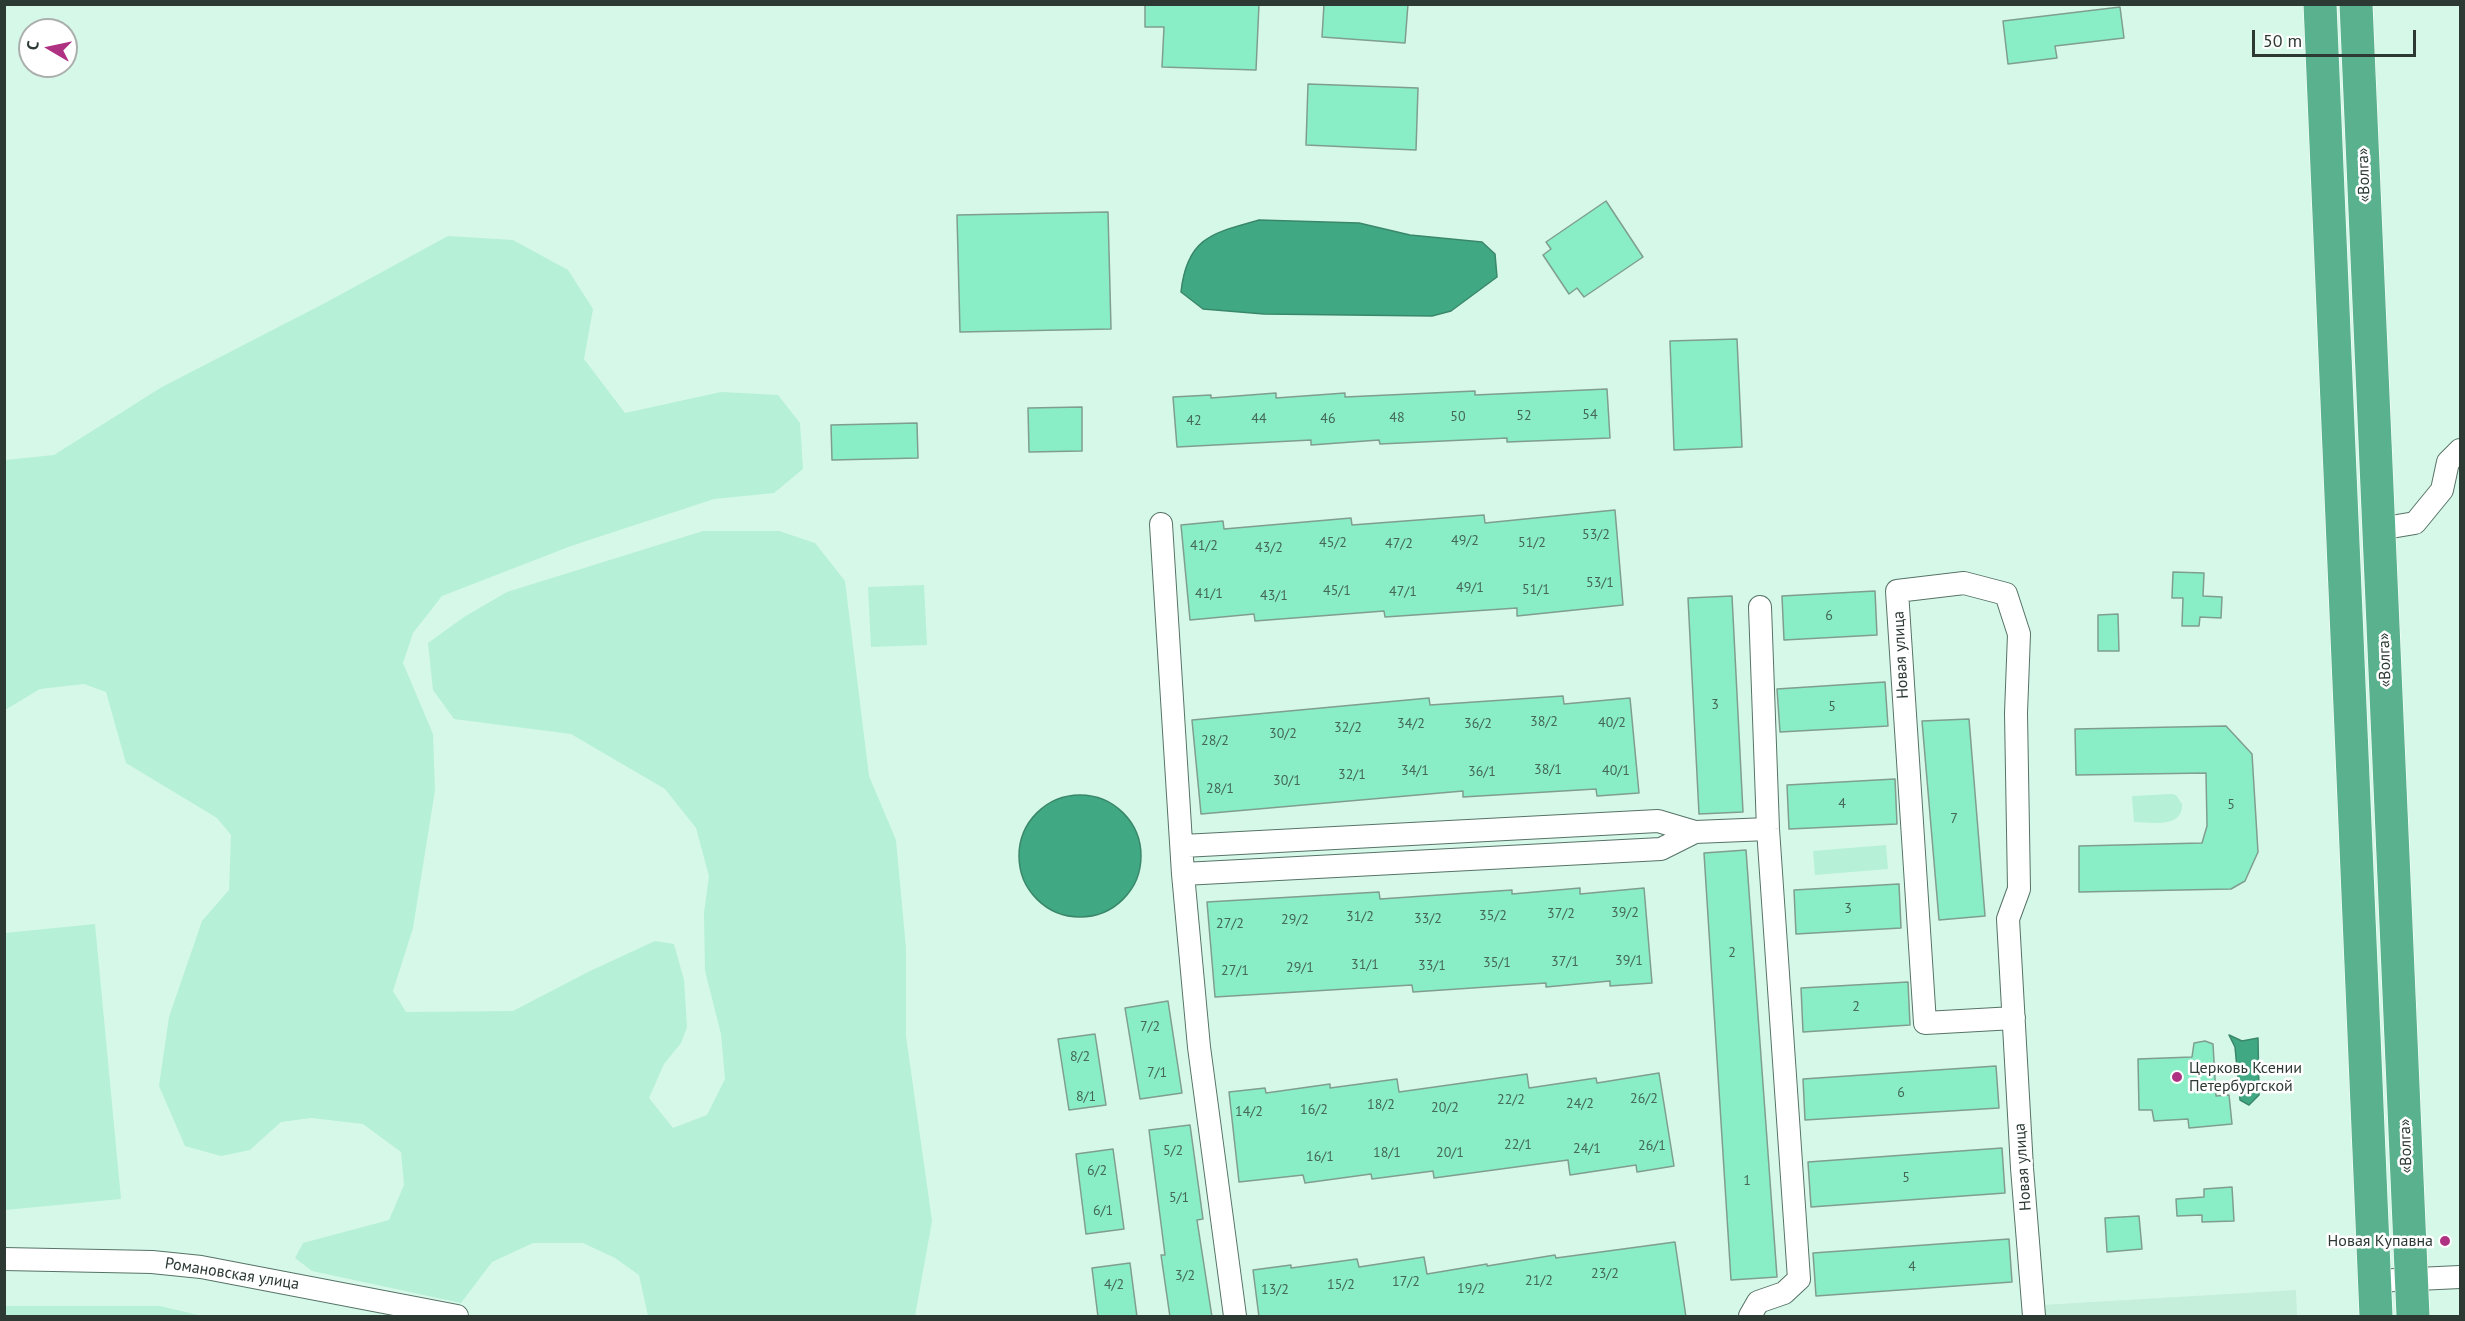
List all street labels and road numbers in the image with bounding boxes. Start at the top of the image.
street label: «Волга» [2353,147,2375,203]
street label: Новая улица [1889,611,1913,699]
street label: «Волга» [2374,632,2396,688]
street label: «Волга» [2395,1118,2417,1174]
street label: Новая улица [2010,1123,2036,1211]
street label: Романовская улица [163,1254,301,1294]

